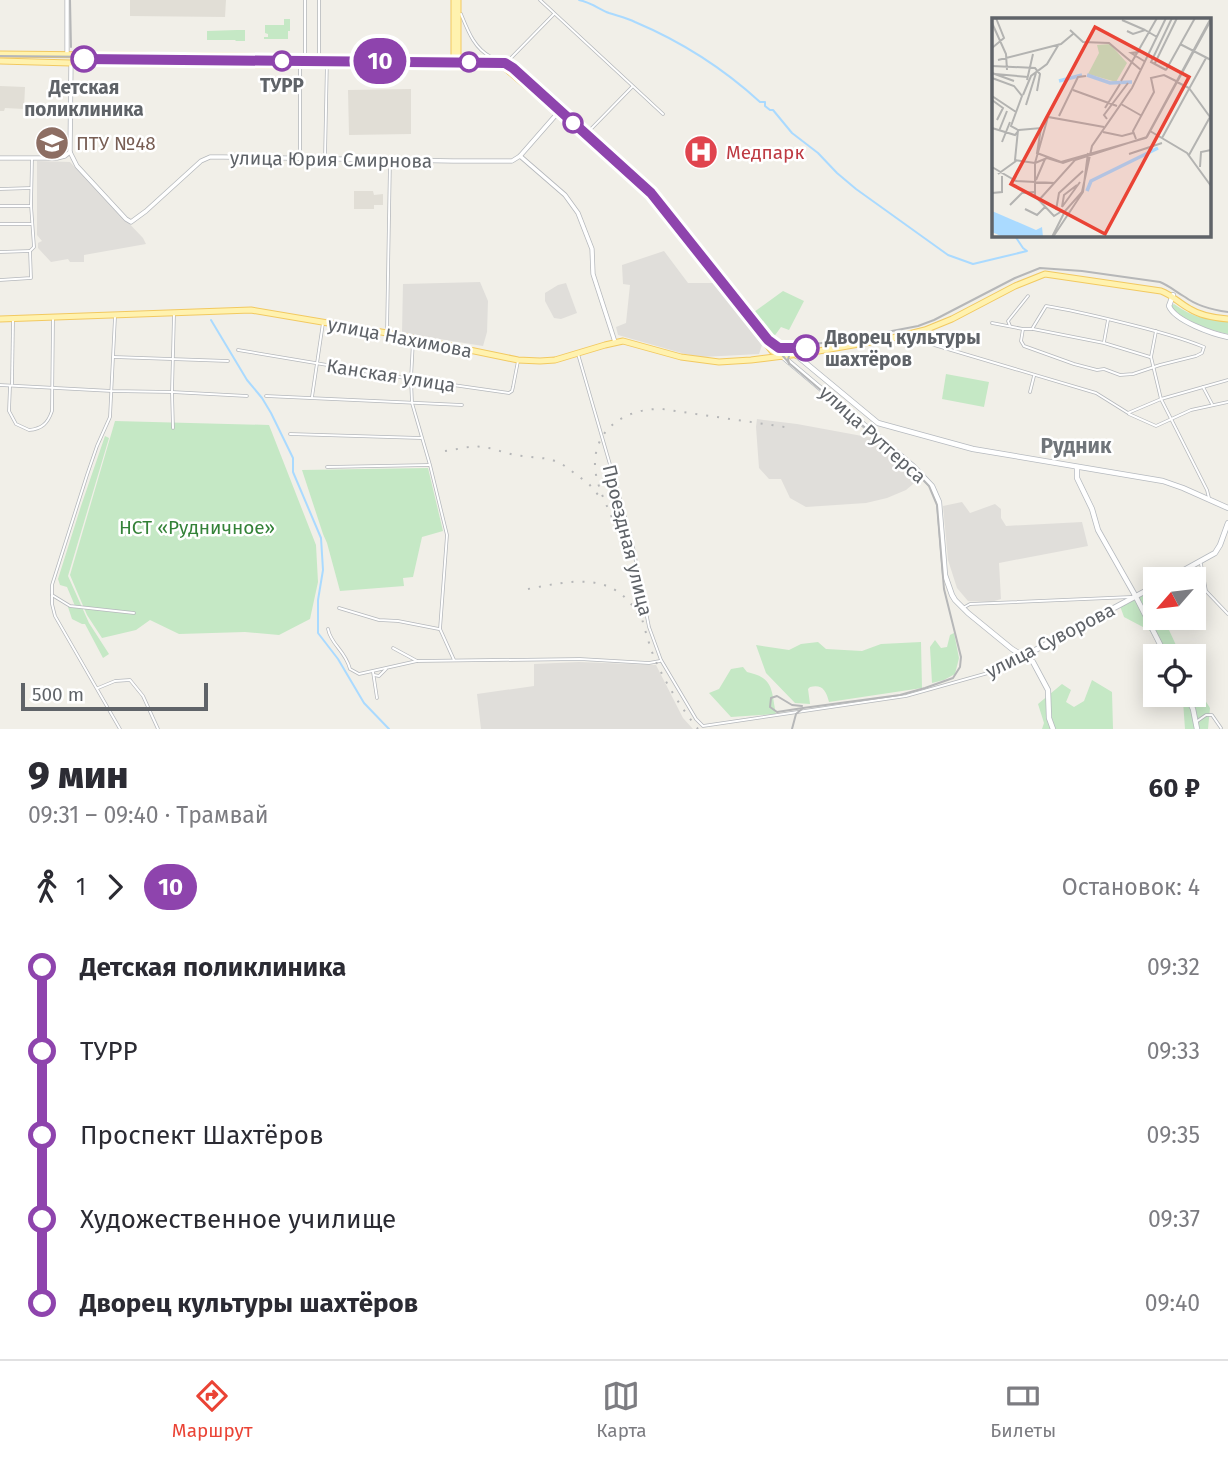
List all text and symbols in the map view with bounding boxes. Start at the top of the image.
inset map [992,18,1210,236]
line badge: 10 [348,38,412,84]
marker: Детская поликлиника [71,46,97,72]
text: 10 [367,47,393,75]
marker: ТУРР [272,51,292,71]
unlabelled marker [459,52,479,72]
place label: ТУРР [260,74,304,97]
place label: Детская поликлиника [24,76,144,121]
unlabelled marker [563,113,583,133]
school or university icon: ПТУ №48 [33,124,71,162]
place label: ПТУ №48 [76,132,156,155]
hospital icon: Медпарк [682,133,720,171]
place label: Медпарк [726,141,804,164]
street label: улица Юрия Смирнова [230,146,432,173]
street label: улица Нахимова [326,312,474,363]
place label: Дворец культуры шахтёров [824,326,981,371]
marker: Дворец культуры шахтёров [793,335,819,361]
street label: Канская улица [325,354,457,397]
street label: улица Рутгерса [815,381,931,488]
district label: Рудник [1041,433,1112,459]
street label: Проездная улица [598,462,657,618]
park label: НСТ «Рудничное» [119,516,275,539]
north arrow [1143,567,1206,630]
map controls [1143,567,1206,707]
street label: улица Суворова [982,598,1119,683]
button: locate [1143,644,1206,707]
scale bar [21,680,208,712]
text: 500 m [32,683,84,706]
text: 9 мин [28,752,128,798]
text: 60 ₽ [1148,773,1200,804]
text: 09:31 – 09:40 · Трамвай [28,801,269,829]
icon: walk [28,868,66,906]
icon: forward [96,868,134,906]
text: 1 [76,873,86,901]
text: 10 [158,873,183,901]
text: Остановок: 4 [1062,873,1200,901]
text: Детская поликлиника [80,952,346,983]
text: 09:32 [1147,953,1200,981]
text: ТУРР [80,1036,138,1067]
text: 09:33 [1147,1037,1200,1065]
text: Проспект Шахтёров [80,1120,324,1151]
text: 09:35 [1147,1121,1200,1149]
text: Художественное училище [80,1204,396,1235]
text: 09:37 [1148,1205,1200,1233]
text: Дворец культуры шахтёров [80,1288,418,1319]
text: 09:40 [1145,1289,1200,1317]
tab: Маршрут [172,1377,253,1442]
tab: Карта [596,1377,647,1442]
tab: Билеты [990,1377,1056,1442]

